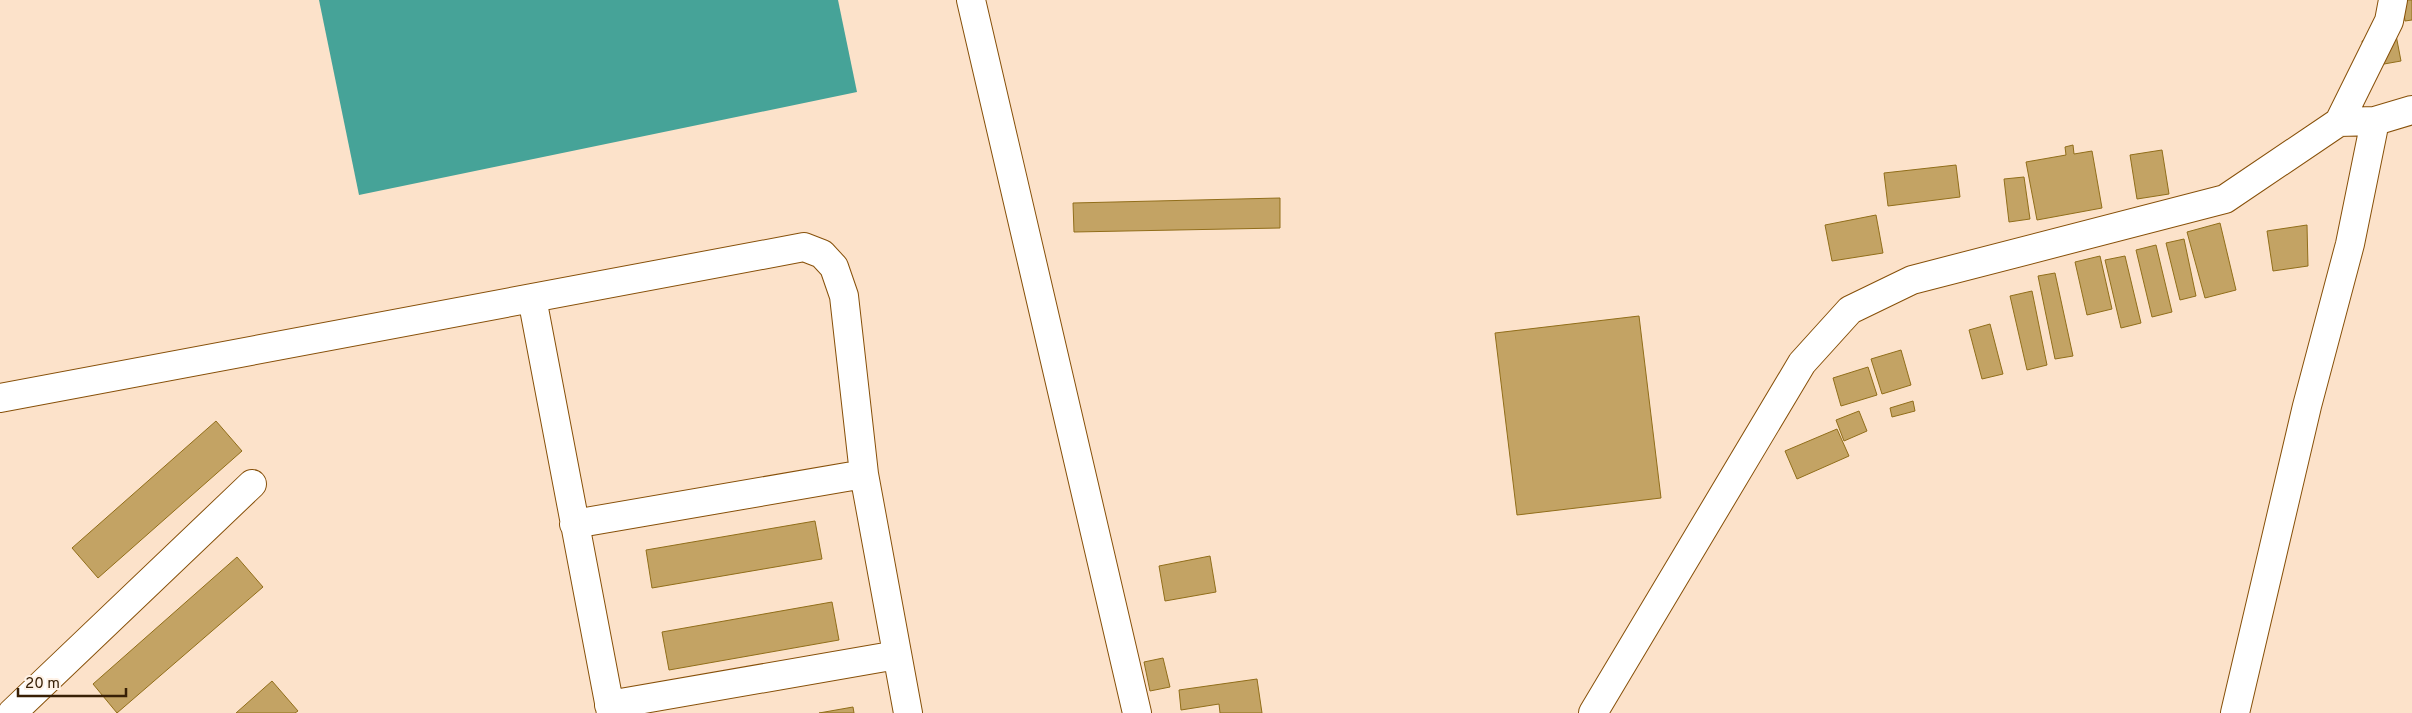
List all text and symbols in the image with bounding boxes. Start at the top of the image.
scale bar [18,666,125,698]
text: 20 m [25,675,60,694]

